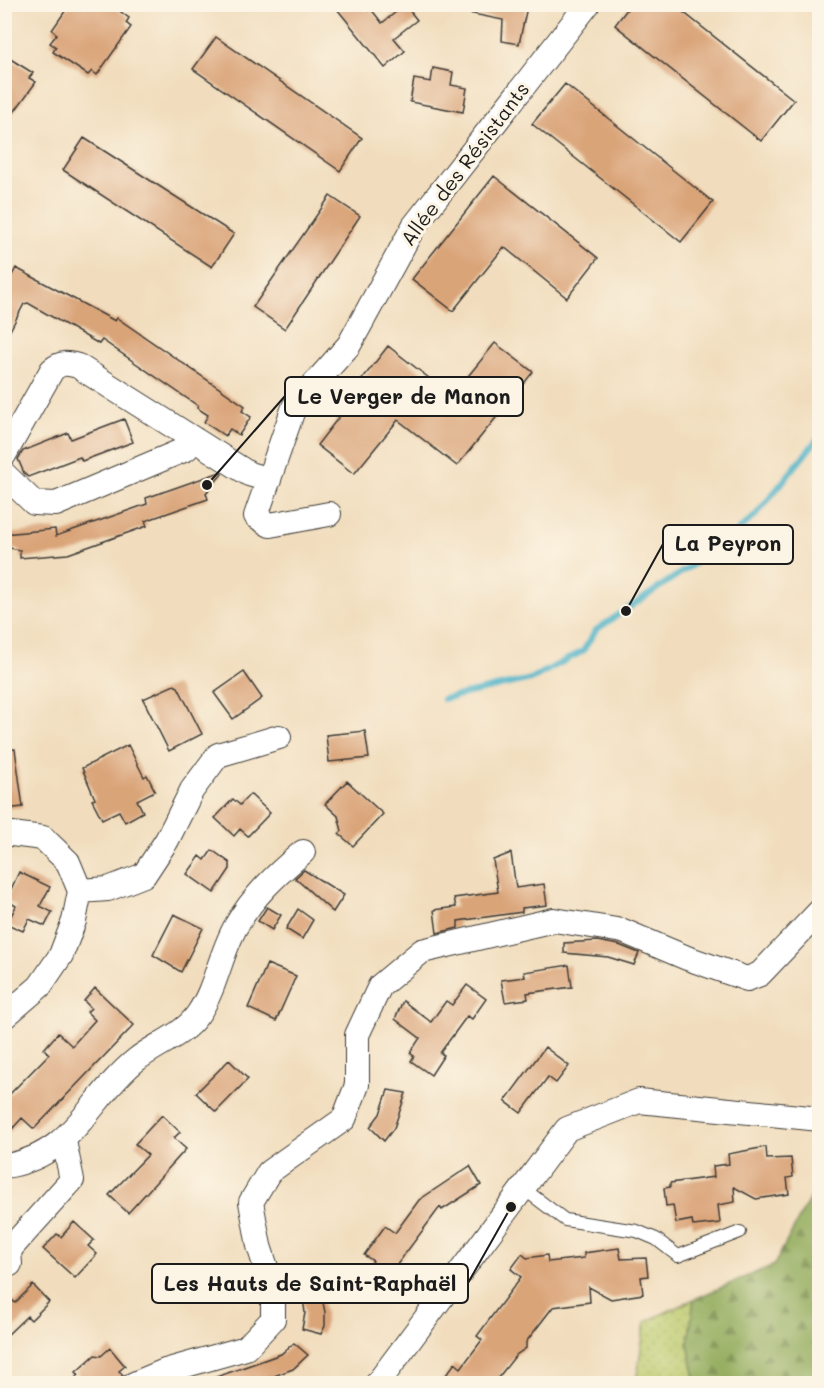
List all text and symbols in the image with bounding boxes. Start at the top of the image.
street label: Allée des Résistants [394,76,534,250]
callout: Le Verger de Manon [285,377,523,416]
text: Le Verger de Manon [297,382,511,409]
callout: La Peyron [663,525,793,564]
text: La Peyron [675,529,781,557]
callout: Les Hauts de Saint-Raphaël [152,1264,468,1303]
text: Les Hauts de Saint-Raphaël [164,1269,456,1296]

